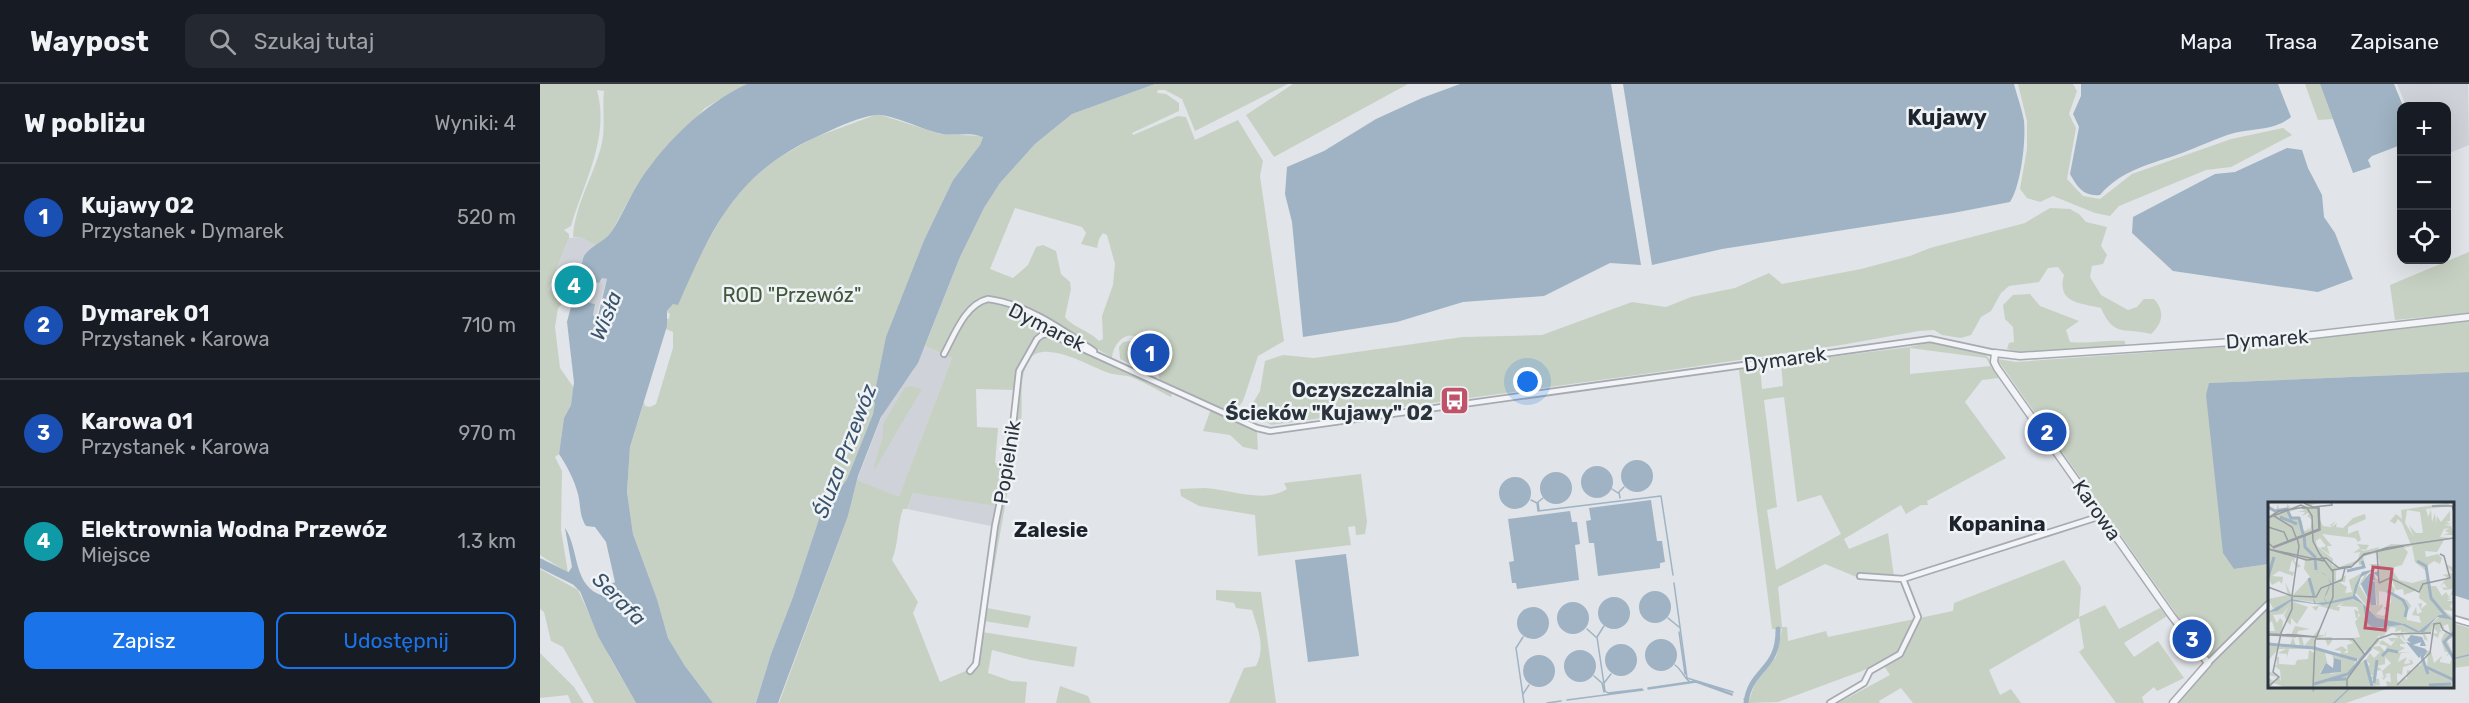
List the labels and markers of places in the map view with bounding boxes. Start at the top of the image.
pin: 4 [555,262,594,308]
pin: 1 [1130,330,1170,376]
place label: Oczyszczalnia Ścieków "Kujawy" 02 [1225,378,1433,425]
bus stop icon: Oczyszczalnia Ścieków "Kujawy" 02 [1438,385,1470,417]
pin: 2 [2028,410,2066,454]
pin: 3 [2172,616,2212,662]

